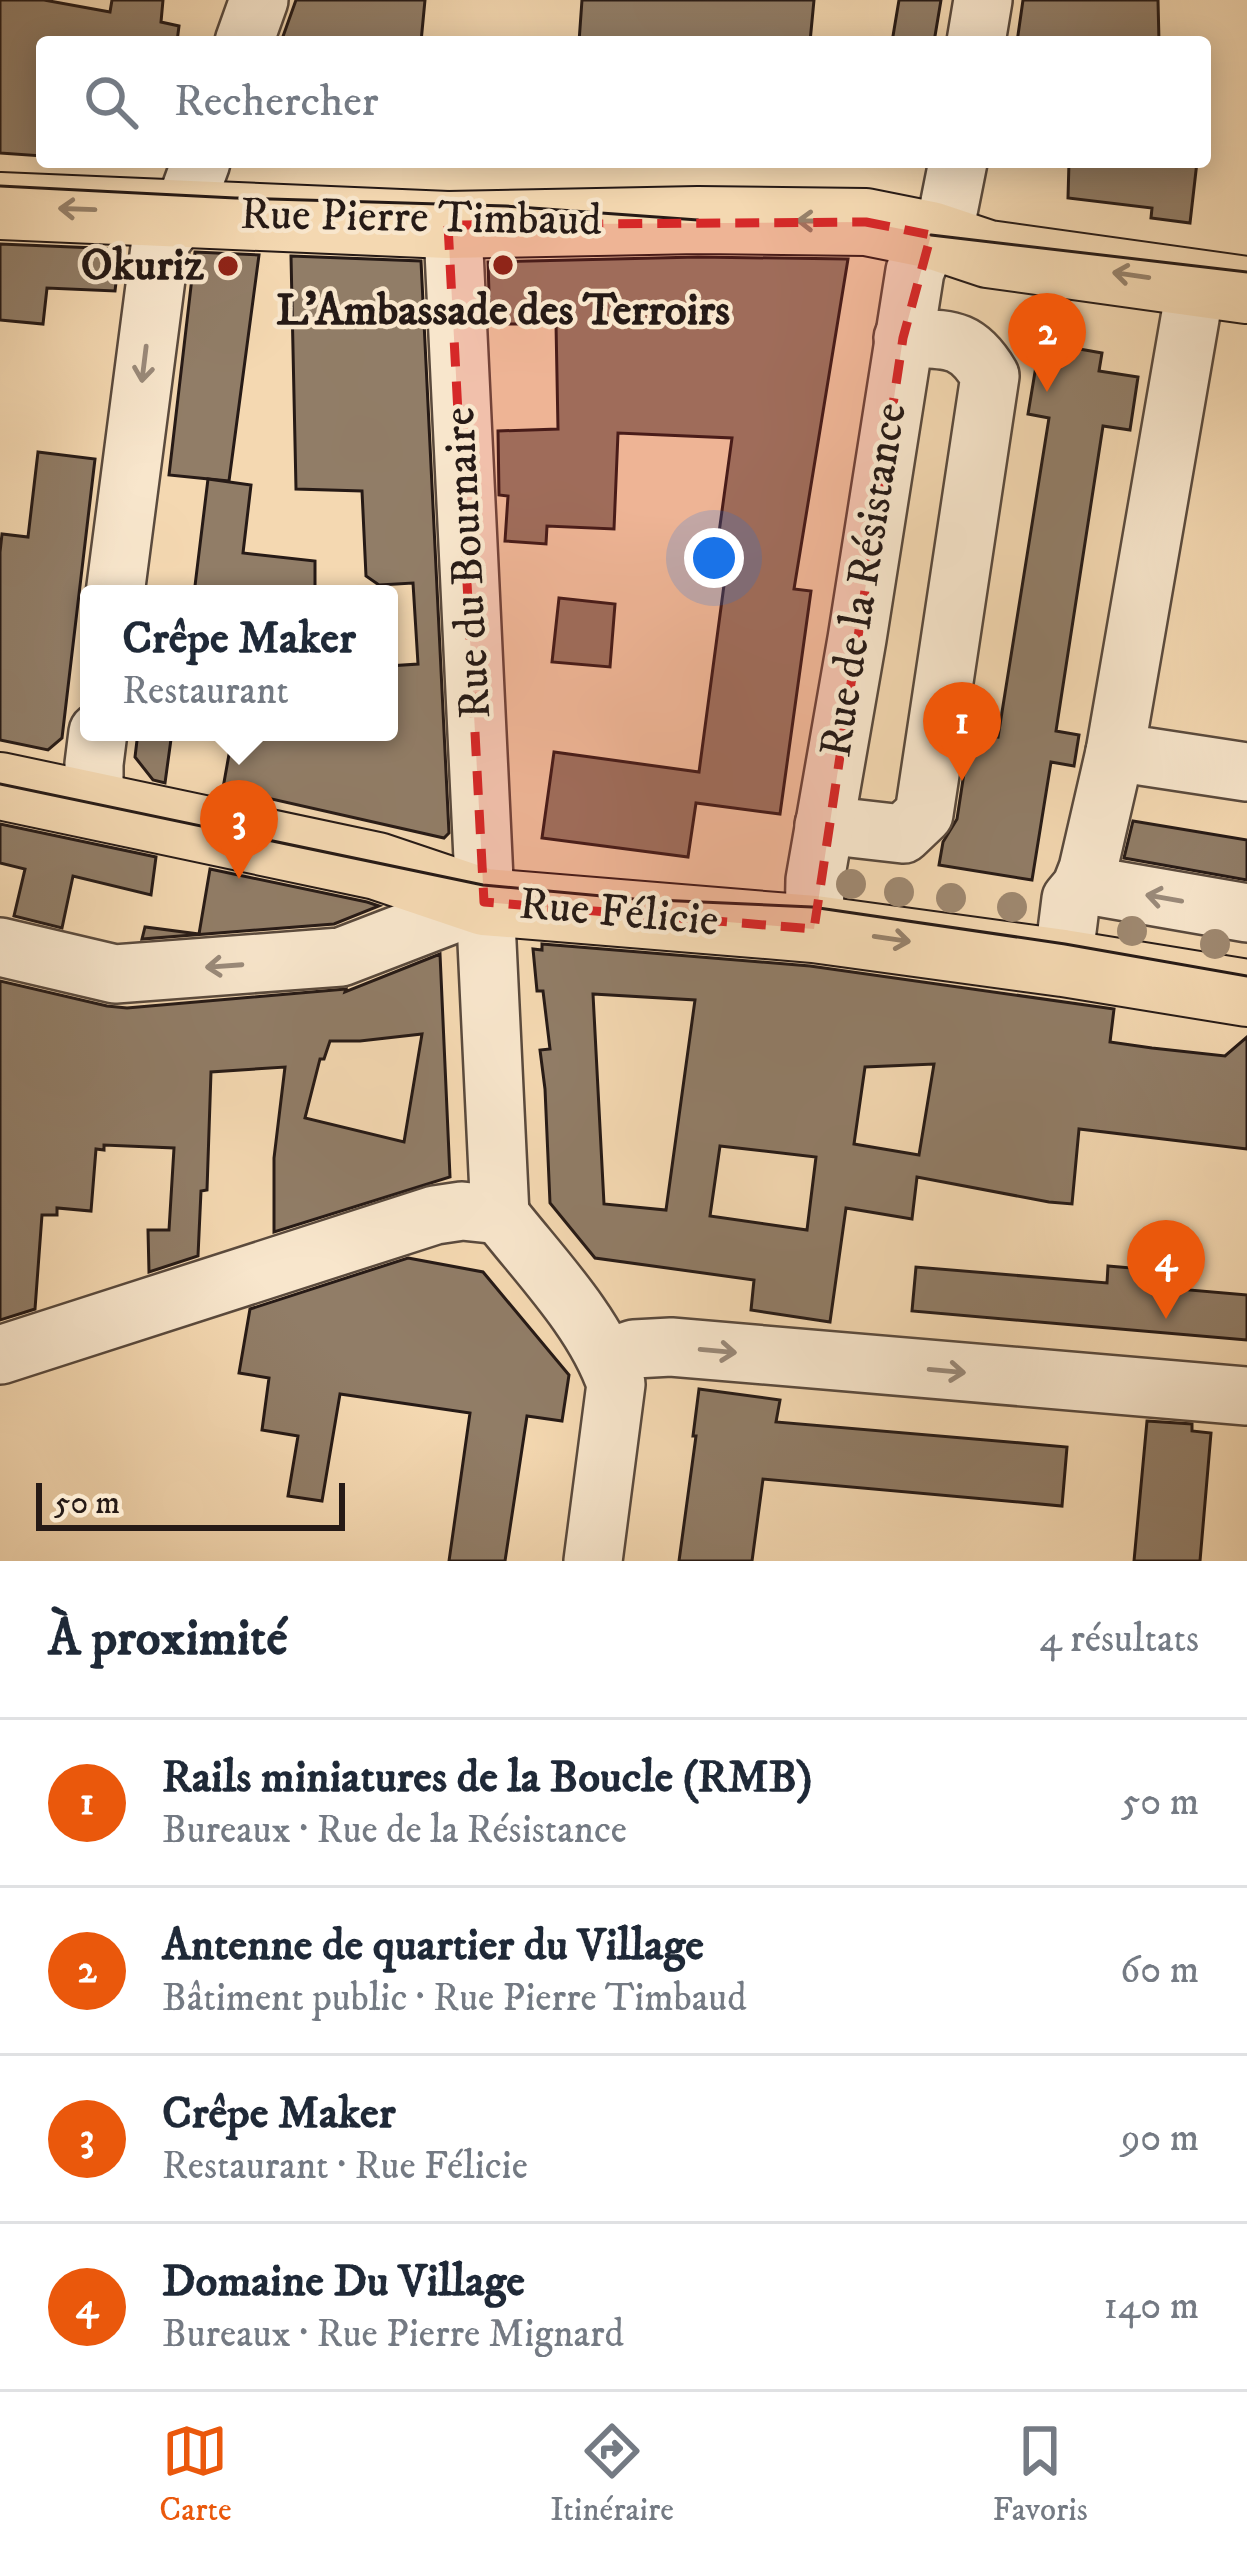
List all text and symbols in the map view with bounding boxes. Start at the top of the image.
search box [36,36,1211,168]
icon: search [78,69,144,135]
text: Rechercher [174,74,379,130]
street label: Rue Pierre Timbaud [240,187,603,249]
one-way arrow [58,197,97,220]
one-way arrow [796,210,835,232]
place label: Okuriz [81,238,204,294]
marker: L'Ambassade des Terroirs [490,252,516,278]
marker: Okuriz [215,253,241,279]
one-way arrow [1112,263,1151,286]
place label: L'Ambassade des Terroirs [276,283,730,339]
pin: 2 [1008,293,1086,392]
one-way arrow [133,344,155,383]
street label: Rue de la Résistance [808,399,920,761]
street label: Rue du Bournaire [432,406,504,720]
your location [684,528,744,588]
popup [80,585,398,741]
text: Crêpe Maker [122,611,356,667]
text: Restaurant [122,667,289,716]
pin: 1 [923,682,1001,781]
pin: 3 [200,780,278,879]
street label: Rue Félicie [517,876,721,950]
one-way arrow [1145,886,1184,908]
one-way arrow [872,929,911,951]
one-way arrow [205,954,244,977]
pin: 4 [1127,1220,1205,1319]
one-way arrow [698,1340,737,1363]
one-way arrow [927,1360,966,1383]
scale bar [36,1477,345,1530]
text: 50 m [54,1483,120,1524]
text: À proximité [48,1607,288,1671]
text: 4 résultats [1040,1615,1199,1664]
text: Rails miniatures de la Boucle (RMB) [162,1750,812,1806]
text: 1 [80,1778,94,1827]
text: 50 m [1121,1778,1199,1827]
text: Bureaux · Rue de la Résistance [162,1806,627,1855]
text: Antenne de quartier du Village [162,1918,704,1974]
text: 2 [77,1946,97,1995]
text: 60 m [1120,1946,1199,1995]
text: Bâtiment public · Rue Pierre Timbaud [162,1974,747,2023]
text: Crêpe Maker [162,2086,395,2142]
text: 3 [80,2114,94,2163]
text: 90 m [1121,2114,1199,2163]
text: Restaurant · Rue Félicie [162,2142,528,2191]
text: Domaine Du Village [162,2254,525,2310]
text: 4 [76,2282,98,2331]
text: 140 m [1104,2282,1199,2331]
text: Bureaux · Rue Pierre Mignard [162,2310,624,2359]
tab: Carte [159,2418,232,2531]
tab: Itinéraire [550,2418,674,2531]
tab: Favoris [992,2418,1088,2531]

